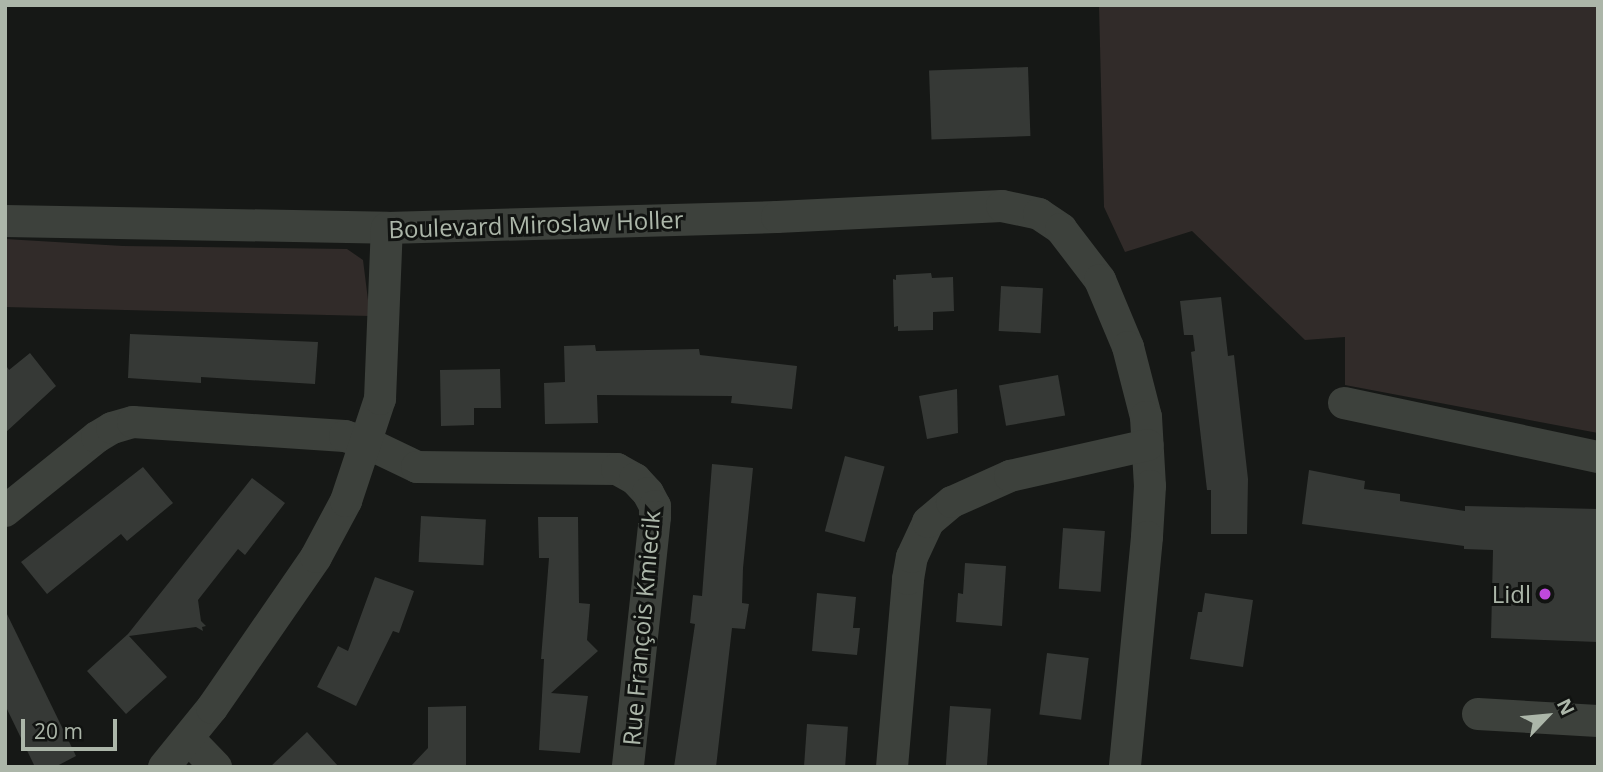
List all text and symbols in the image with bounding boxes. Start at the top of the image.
street label: Boulevard Miroslaw Holler [388,204,684,244]
street label: Rue François Kmiecik [616,509,666,747]
place label: Lidl [1492,580,1531,608]
marker: Lidl [1537,586,1553,602]
north arrow [1512,681,1582,751]
text: N [1551,694,1581,719]
scale bar [24,706,121,750]
text: 20 m [34,717,83,745]

